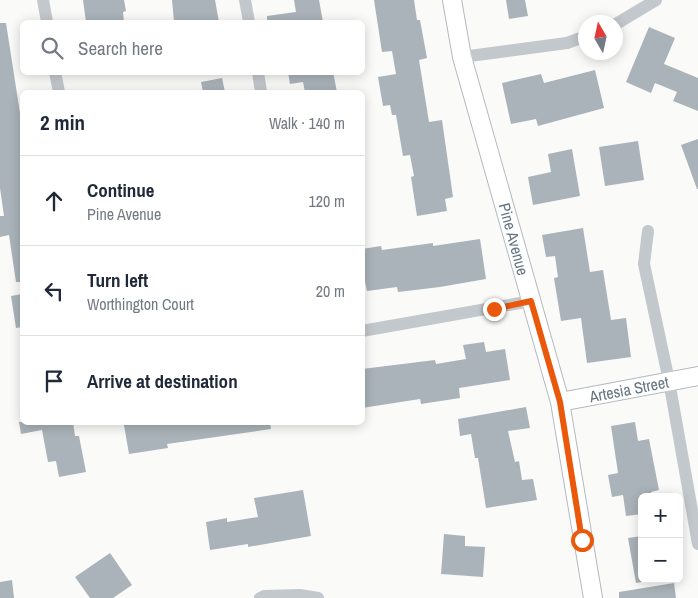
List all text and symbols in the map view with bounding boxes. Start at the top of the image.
north arrow [578,15,623,60]
search box [20,20,365,75]
icon: search [38,34,66,62]
text: Search here [78,35,163,61]
text: 2 min [40,108,85,137]
text: Walk · 140 m [269,112,345,134]
text: Continue [87,177,155,203]
icon: ahead [40,187,68,215]
text: 120 m [309,190,345,212]
street label: Pine Avenue [494,200,534,278]
text: Pine Avenue [87,203,161,225]
text: Turn left [87,267,148,293]
icon: left [40,277,68,305]
text: 20 m [316,280,345,302]
text: Worthington Court [87,293,194,315]
route end [483,298,506,321]
icon: arrive [40,367,68,395]
text: Arrive at destination [87,368,238,394]
street label: Artesia Street [587,370,671,408]
map controls [638,493,683,583]
button: + [638,493,683,538]
route start [571,529,594,552]
button: − [638,538,683,583]

